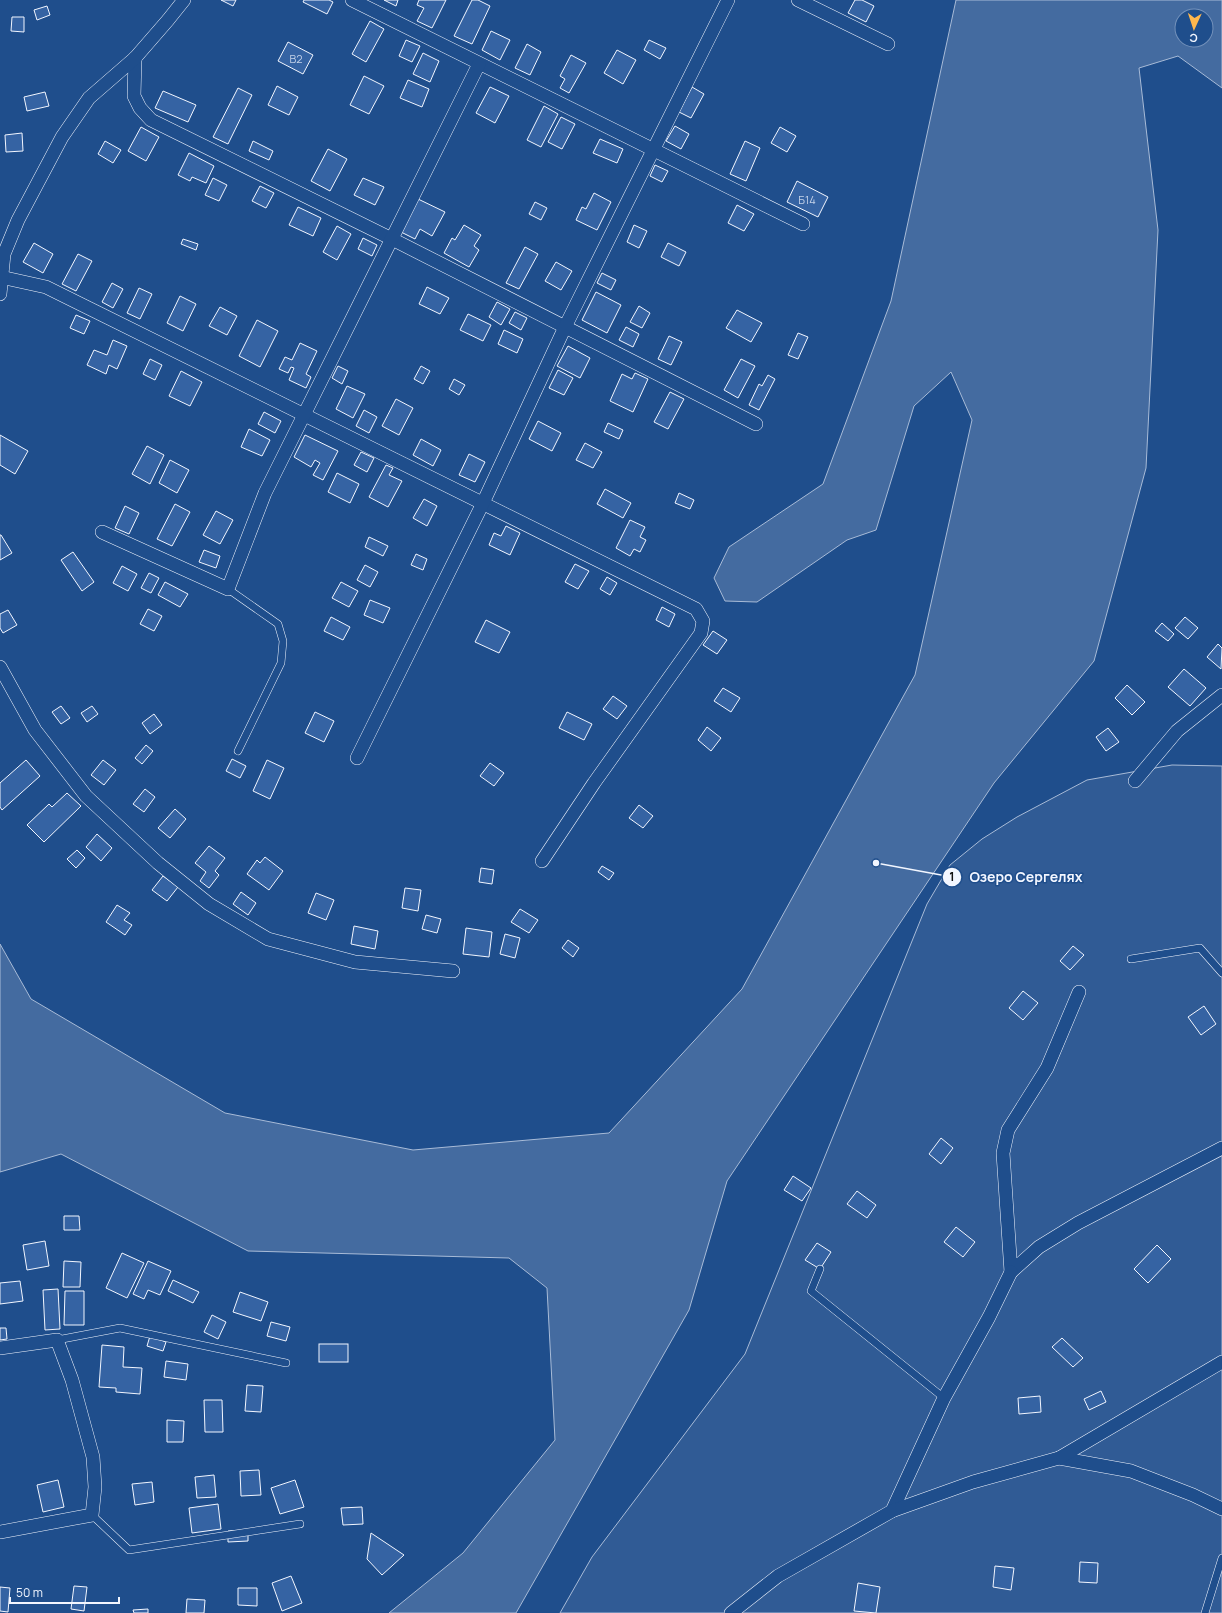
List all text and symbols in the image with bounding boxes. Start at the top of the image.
north arrow [1174,8,1214,48]
text: С [1189,31,1198,46]
house number: В2 [289,51,303,66]
house number: Б14 [798,192,816,207]
callout: Озеро Сергелях [942,864,1091,890]
text: Озеро Сергелях [970,867,1083,886]
text: 1 [949,868,955,885]
scale bar [10,1579,119,1605]
text: 50 m [16,1584,43,1601]

